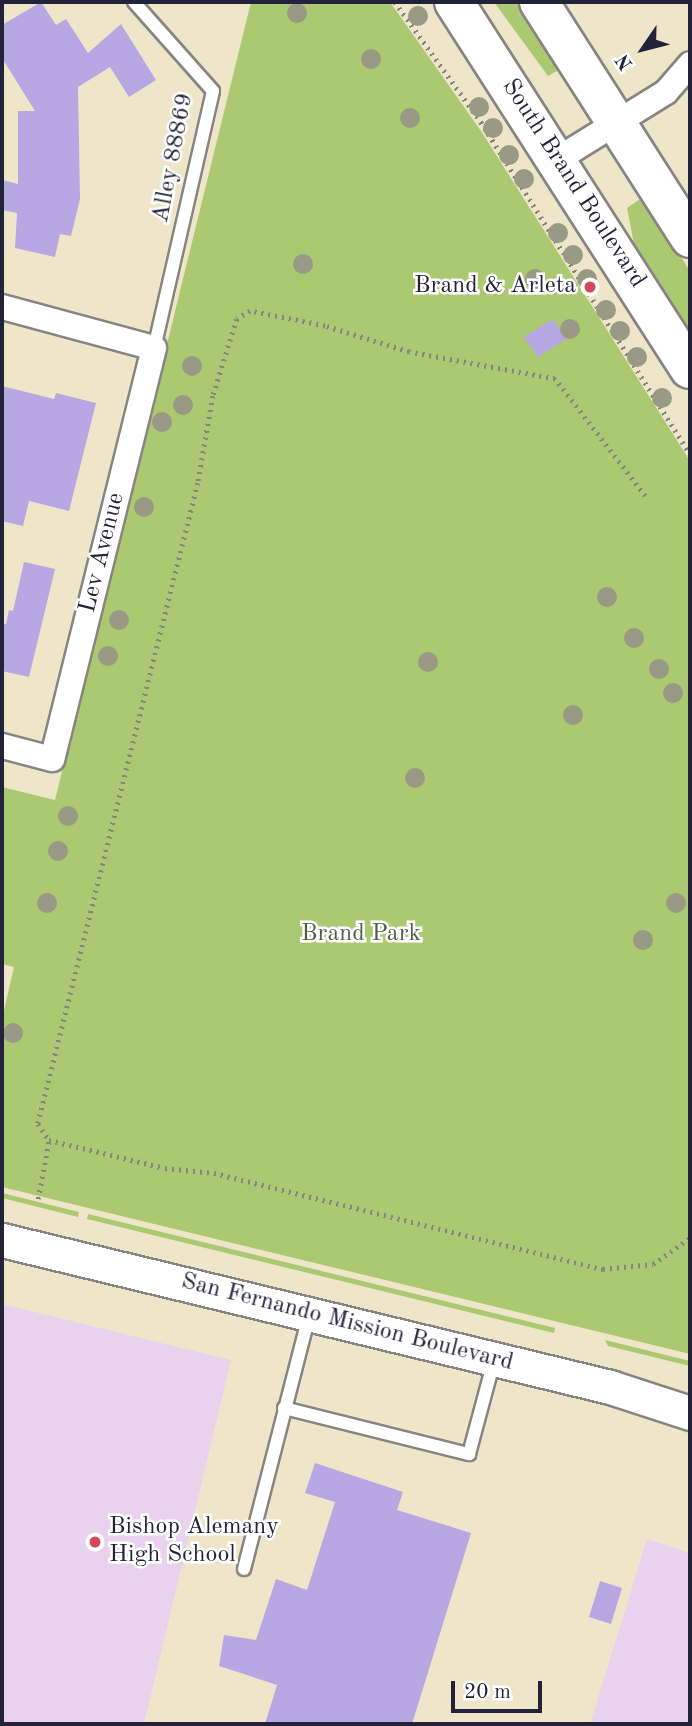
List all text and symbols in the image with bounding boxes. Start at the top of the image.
north arrow [608,14,678,84]
text: N [613,50,637,73]
street label: South Brand Boulevard [495,74,651,294]
street label: Alley 88869 [147,91,201,225]
place label: Brand & Arleta [414,273,576,301]
marker: Brand & Arleta [582,279,598,295]
street label: Lev Avenue [74,490,132,616]
park label: Brand Park [301,921,421,949]
street label: San Fernando Mission Boulevard [178,1268,516,1378]
place label: Bishop Alemany High School [109,1514,279,1570]
marker: Bishop Alemany High School [87,1534,103,1550]
scale bar [454,1666,545,1710]
text: 20 m [464,1682,511,1703]

